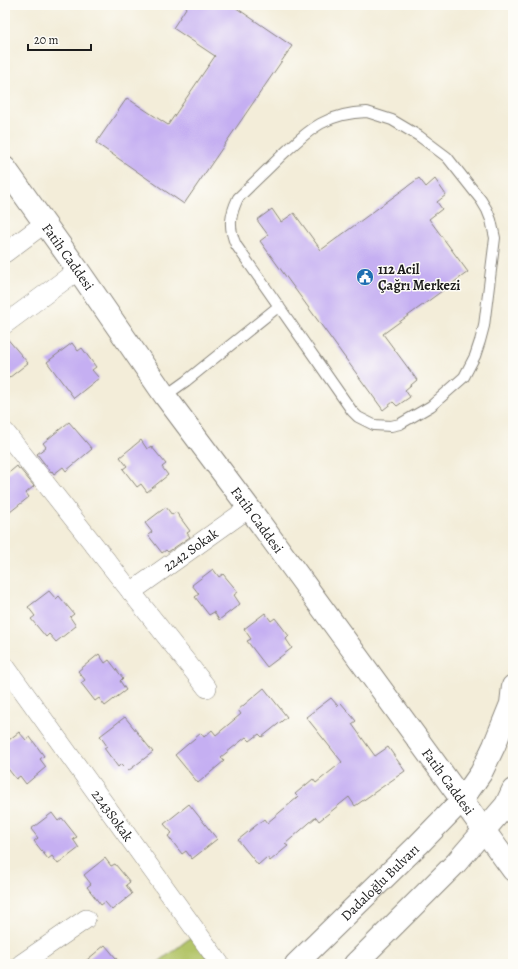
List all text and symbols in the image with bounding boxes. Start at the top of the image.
scale bar [28,26,91,52]
text: 20 m [34,32,58,48]
street label: Fatih Caddesi [38,219,99,294]
place label: 112 Acil Çağrı Merkezi [378,260,460,295]
public building icon: 112 Acil Çağrı Merkezi [355,267,375,287]
street label: Fatih Caddesi [227,483,288,557]
street label: 2242 Sokak [159,524,222,576]
street label: Fatih Caddesi [418,744,479,819]
street label: 2243Sokak [87,785,138,845]
street label: Dadaloğlu Bulvarı [336,840,423,925]

